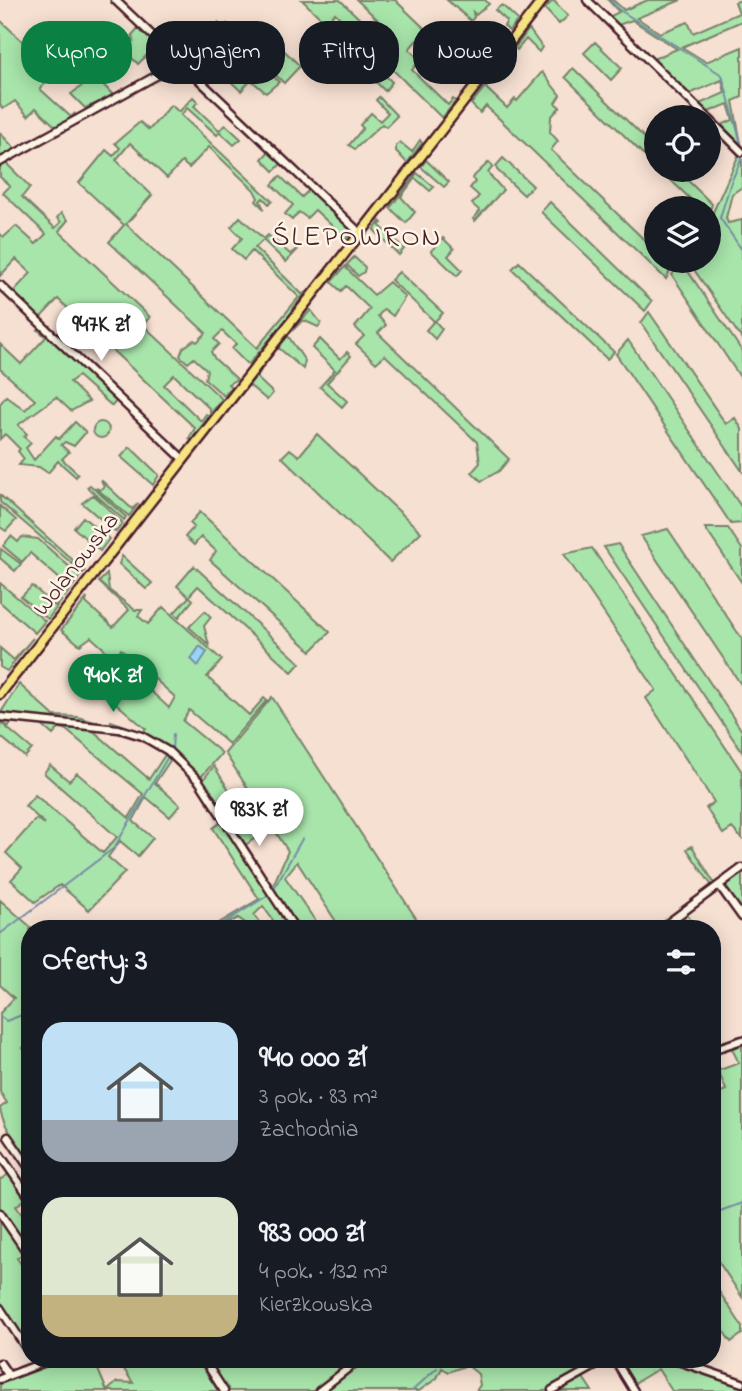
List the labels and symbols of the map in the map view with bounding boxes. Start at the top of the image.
district label: ŚLEPOWRON [272,218,443,259]
pin: 947K zł [36,304,166,363]
street label: Wolanowska [25,506,129,624]
pin: 940K zł [48,654,178,714]
pin: 983K zł [194,788,324,848]

